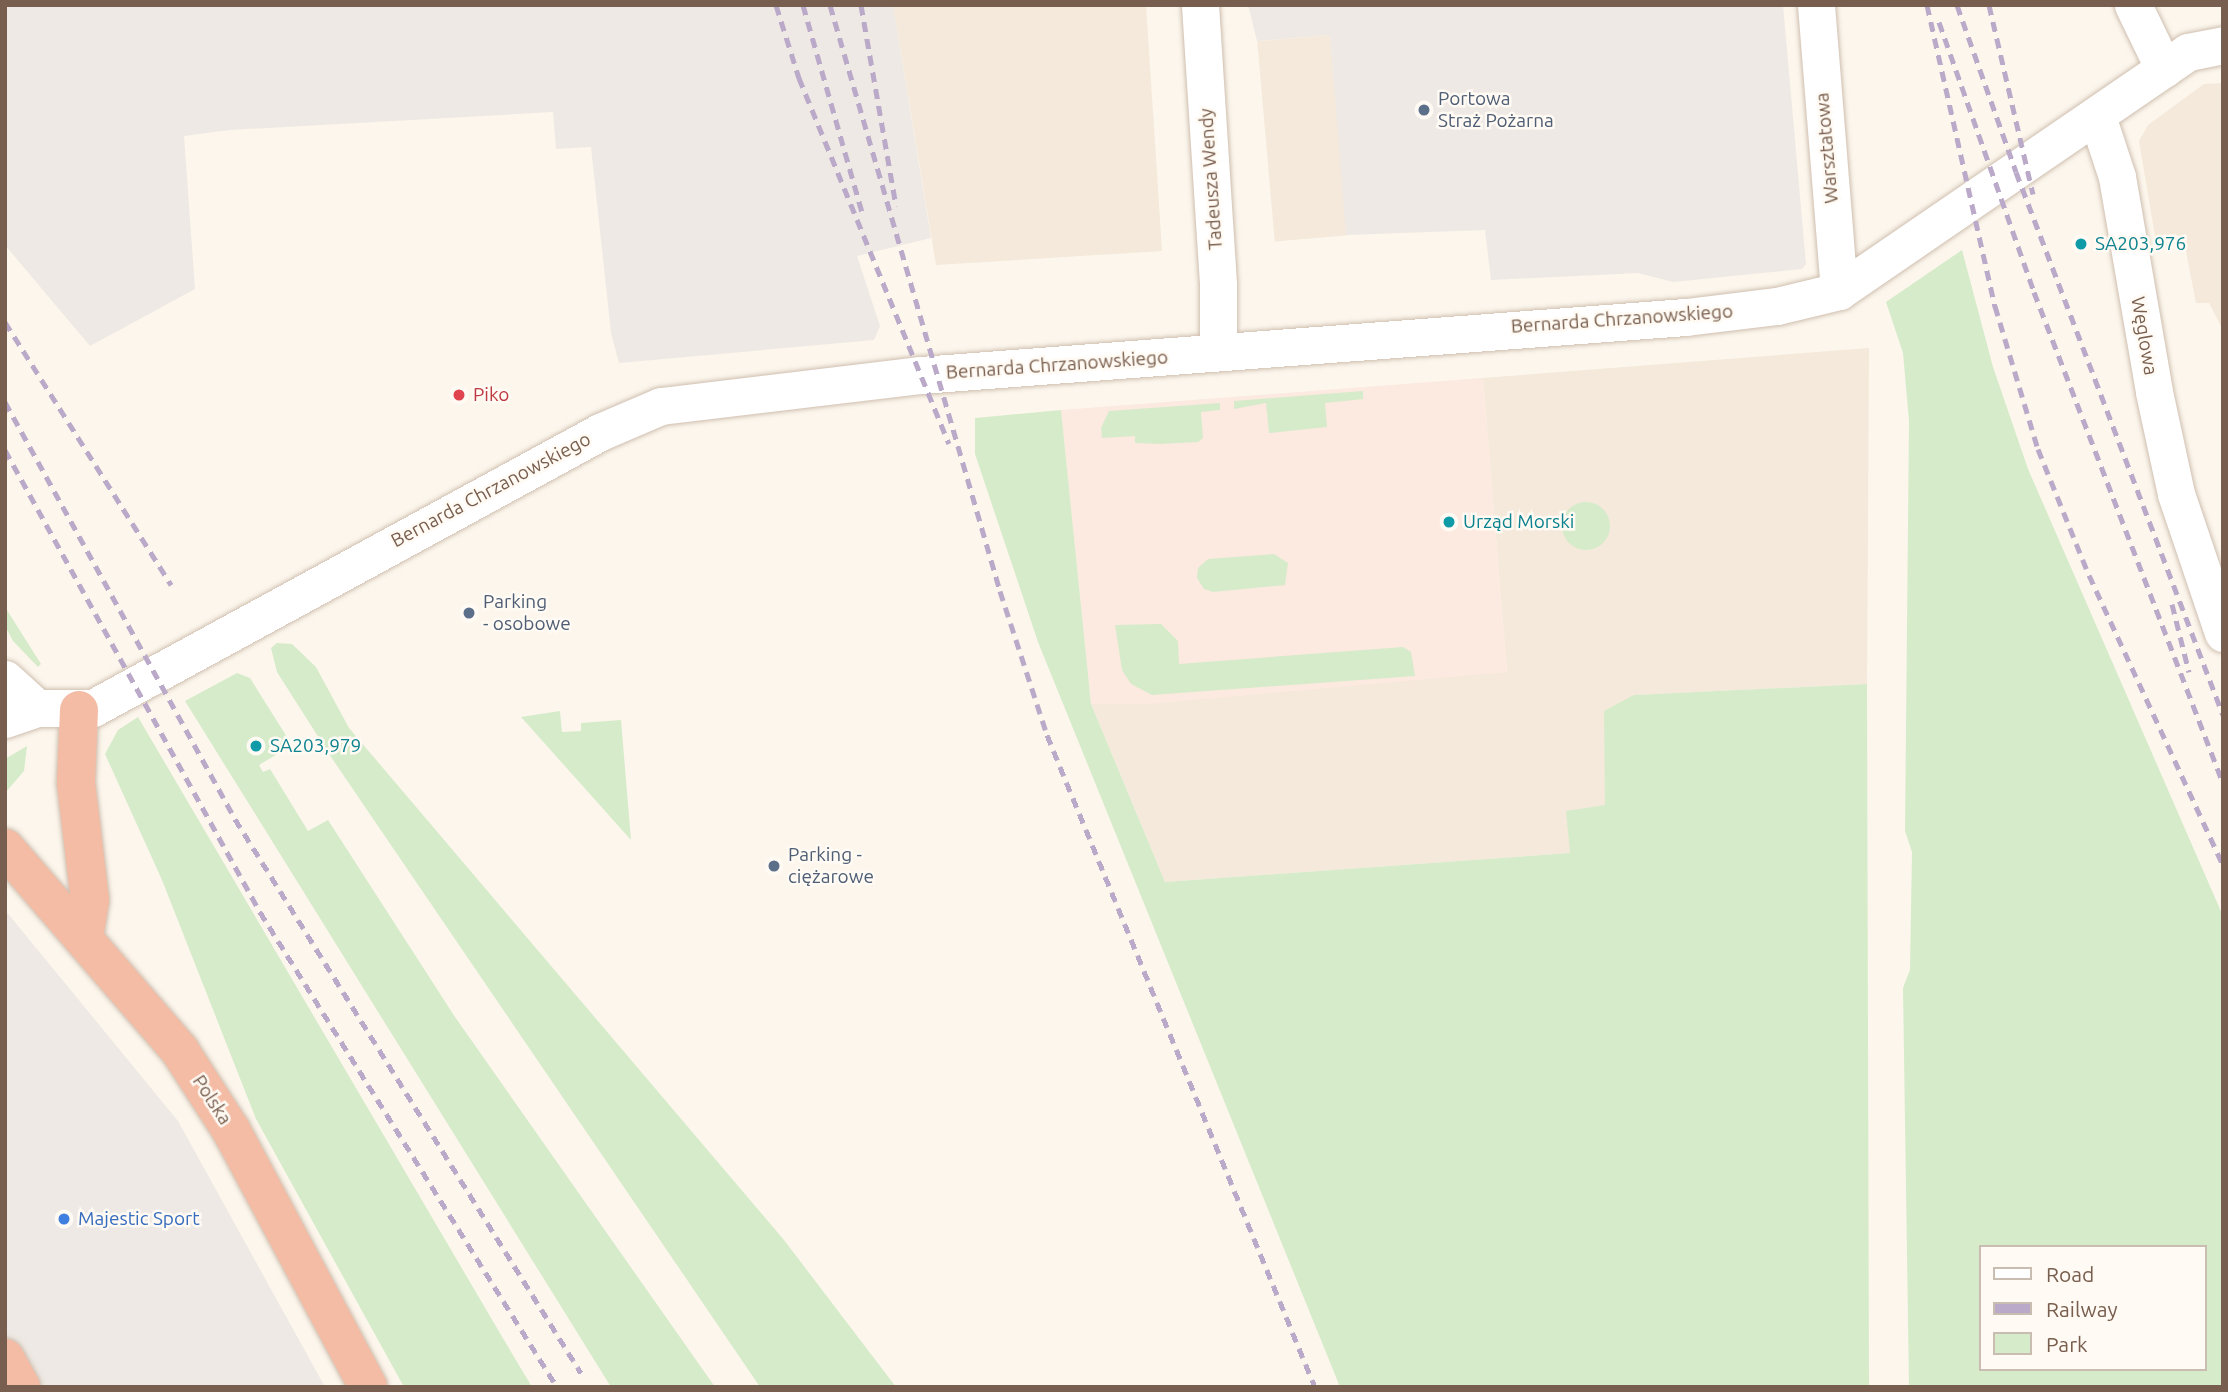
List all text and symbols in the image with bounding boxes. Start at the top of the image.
place label: Portowa Straż Pożarna [1438,88,1554,132]
street label: Warsztatowa [1811,92,1843,204]
marker: Portowa Straż Pożarna [1416,102,1432,118]
street label: Tadeusza Wendy [1195,107,1227,251]
place label: SA203,976 [2095,233,2186,255]
marker: SA203,976 [2073,236,2089,252]
street label: Węglowa [2126,295,2162,377]
street label: Bernarda Chrzanowskiego [1510,300,1734,338]
street label: Bernarda Chrzanowskiego [945,346,1169,384]
place label: Piko [473,384,509,406]
marker: Piko [451,387,467,403]
street label: Bernarda Chrzanowskiego [387,428,595,552]
place label: Urząd Morski [1463,511,1574,533]
marker: Urząd Morski [1441,514,1457,530]
place label: Parking - osobowe [483,591,571,635]
marker: Parking - osobowe [461,605,477,621]
place label: SA203,979 [270,735,361,757]
marker: SA203,979 [248,738,264,754]
place label: Parking - ciężarowe [788,844,874,888]
marker: Parking - ciężarowe [766,858,782,874]
street label: Polska [188,1071,236,1129]
place label: Majestic Sport [78,1208,200,1230]
marker: Majestic Sport [56,1211,72,1227]
legend [1980,1245,2207,1371]
text: Road [2046,1262,2094,1286]
text: Railway [2046,1297,2118,1321]
text: Park [2046,1332,2088,1356]

